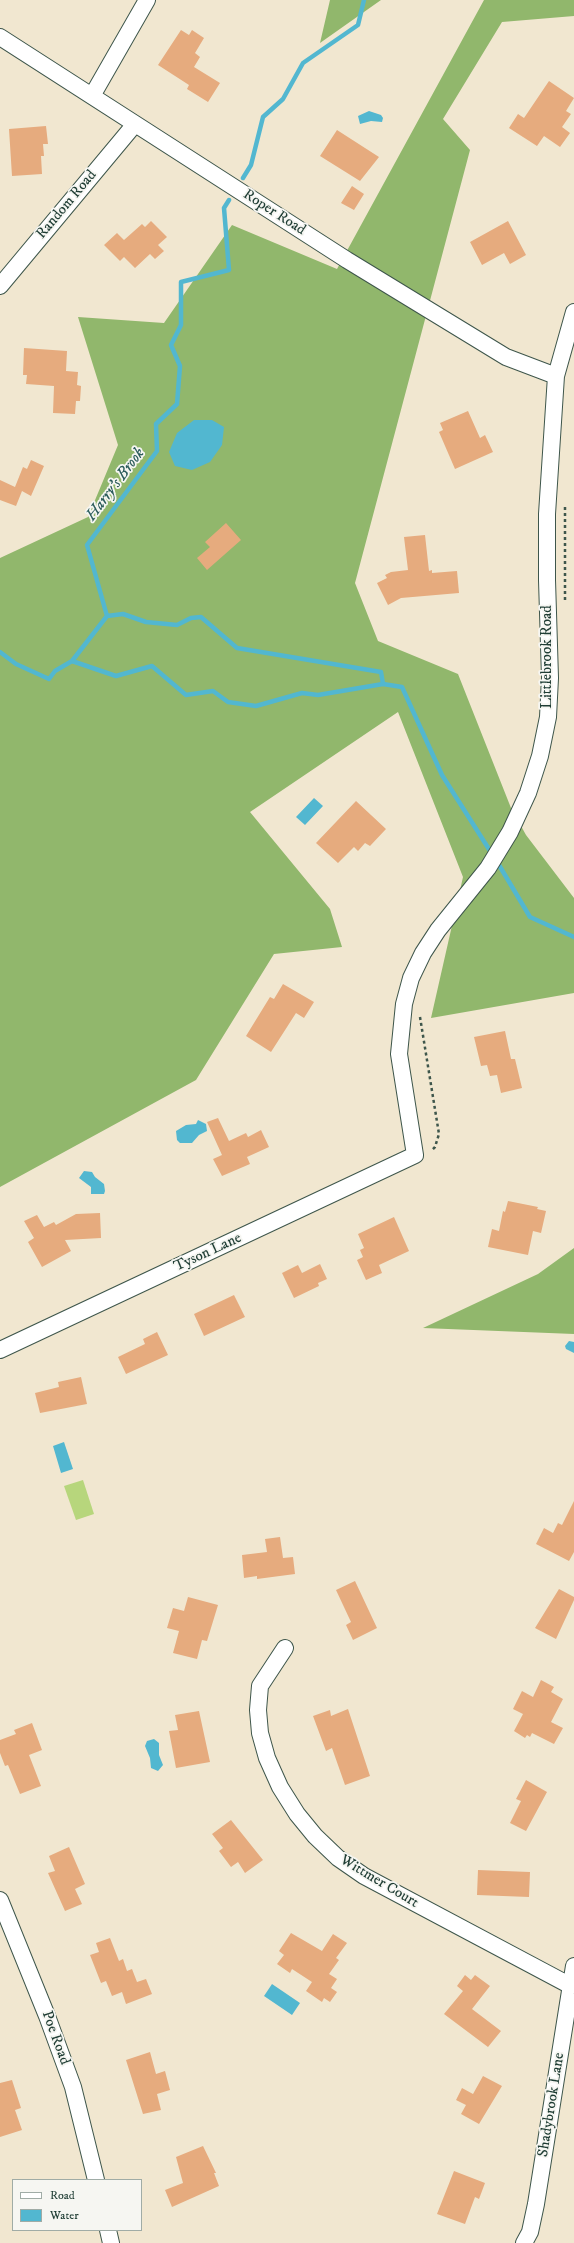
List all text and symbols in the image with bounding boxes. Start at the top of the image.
street label: Random Road [33,167,101,243]
street label: Roper Road [239,186,309,240]
water label: Harry's Brook [82,445,150,525]
street label: Littlebrook Road [539,605,557,709]
street label: Tyson Lane [171,1230,245,1276]
street label: Wittmer Court [337,1852,421,1912]
street label: Poe Road [37,2009,73,2067]
street label: Shadybrook Lane [535,2051,569,2159]
legend [12,2179,142,2231]
text: Road [50,2188,75,2203]
text: Water [50,2208,79,2223]

